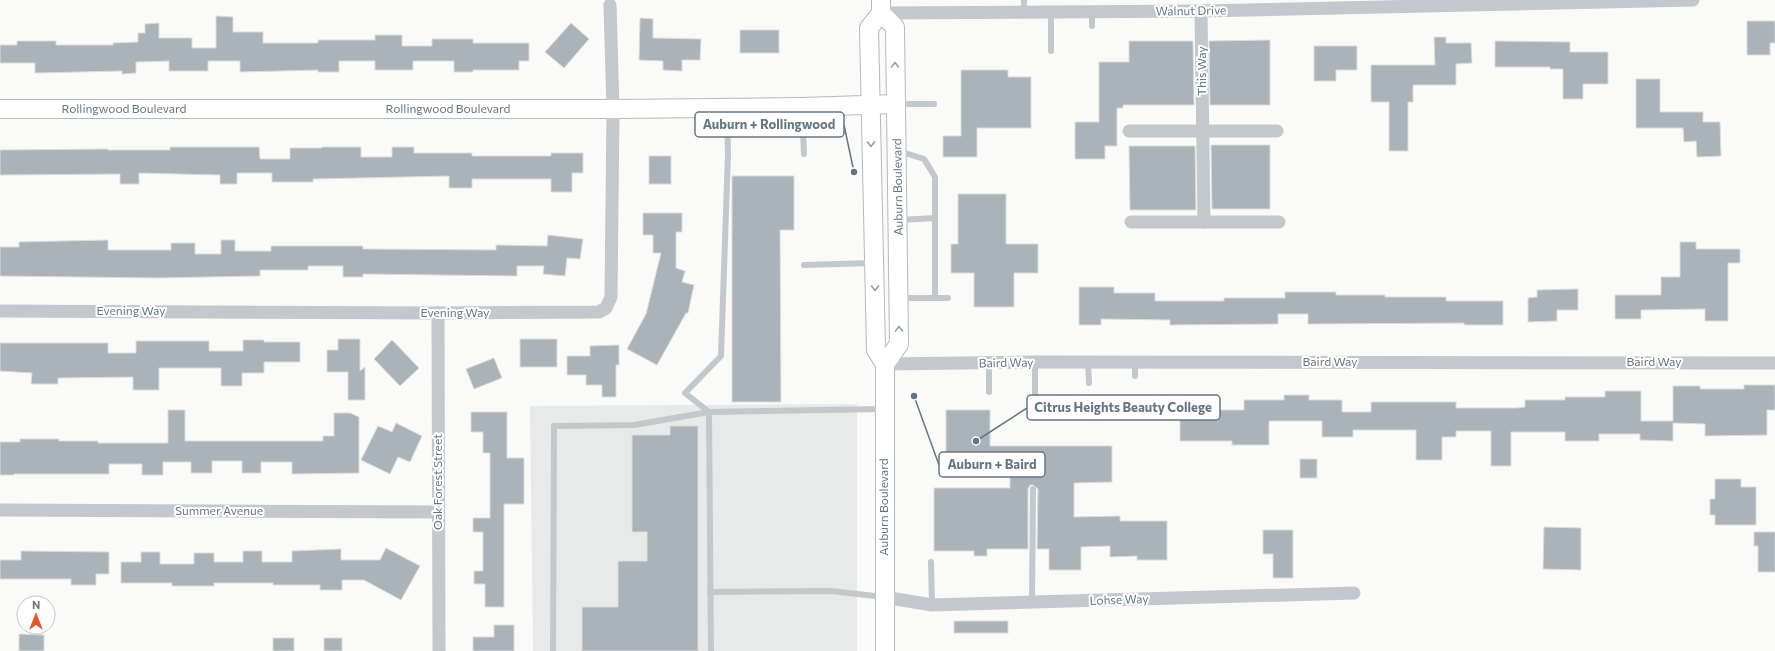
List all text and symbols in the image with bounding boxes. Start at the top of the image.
street label: Walnut Drive [1156,2,1226,18]
street label: This Way [1194,46,1208,96]
one-way arrow [891,62,899,68]
street label: Rollingwood Boulevard [61,101,187,115]
street label: Rollingwood Boulevard [385,101,511,115]
callout: Auburn + Rollingwood [695,112,844,137]
text: Auburn + Rollingwood [703,116,835,132]
street label: Auburn Boulevard [889,138,905,236]
one-way arrow [867,141,876,147]
one-way arrow [870,285,879,291]
street label: Evening Way [97,303,165,317]
street label: Evening Way [421,305,489,319]
one-way arrow [895,326,903,332]
street label: Baird Way [1303,354,1357,368]
street label: Baird Way [1627,354,1681,368]
street label: Baird Way [978,355,1034,369]
callout: Citrus Heights Beauty College [1027,395,1220,420]
text: Citrus Heights Beauty College [1034,399,1212,415]
street label: Oak Forest Street [430,434,444,530]
callout: Auburn + Baird [939,452,1045,477]
text: Auburn + Baird [947,456,1037,472]
street label: Auburn Boulevard [876,458,890,556]
street label: Summer Avenue [175,503,263,517]
street label: Lohse Way [1089,591,1149,607]
north arrow [16,595,56,635]
text: N [32,598,40,611]

